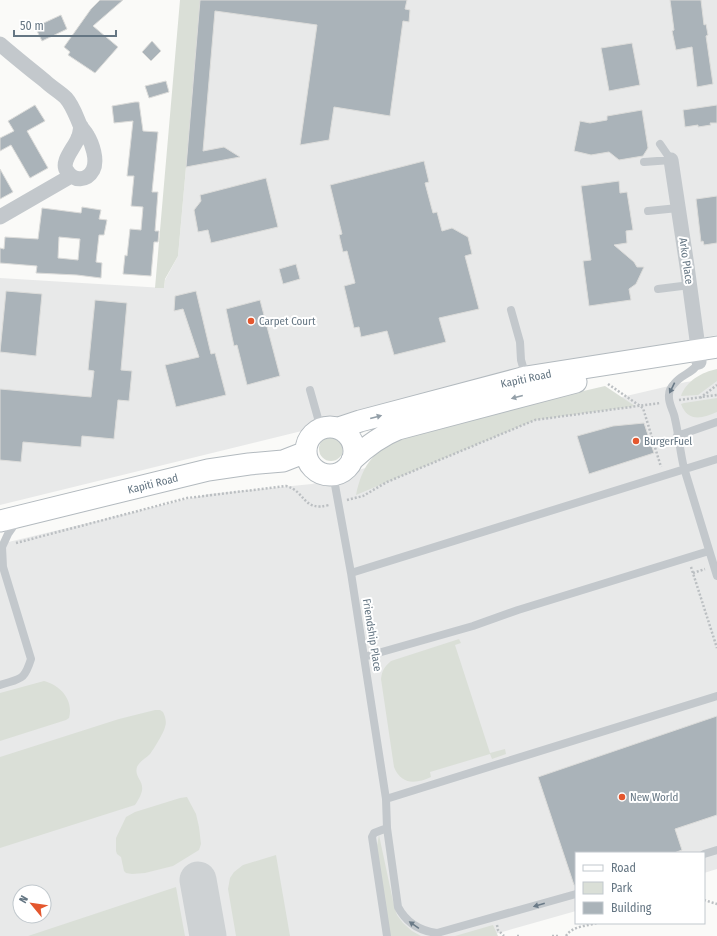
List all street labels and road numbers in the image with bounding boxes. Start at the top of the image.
street label: Arko Place [676,237,696,285]
street label: Kapiti Road [499,367,553,391]
street label: Kapiti Road [126,471,180,497]
street label: Friendship Place [360,598,384,672]

